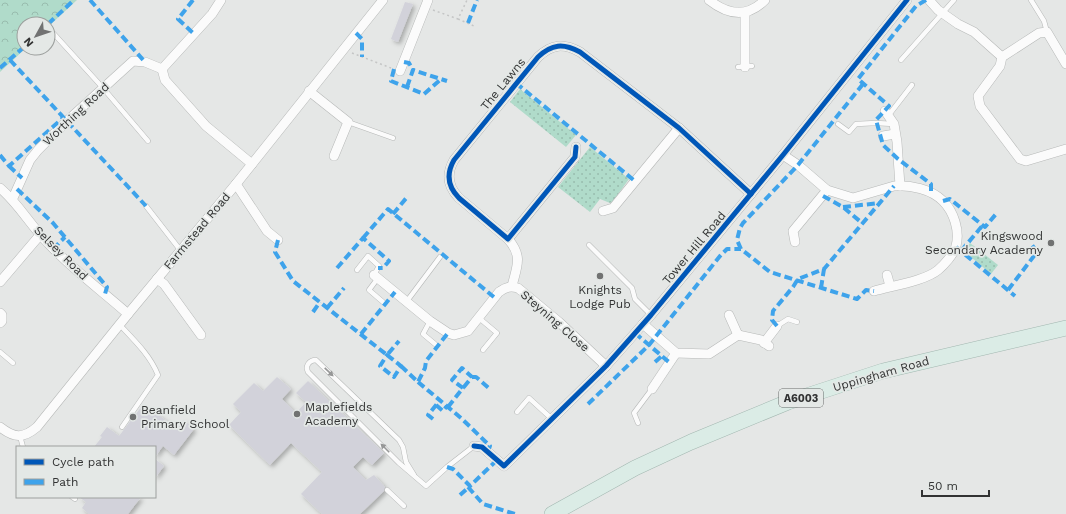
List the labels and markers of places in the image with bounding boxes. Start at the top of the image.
place label: Kingswood Secondary Academy [925,229,1044,257]
marker: Kingswood Secondary Academy [1046,238,1056,248]
marker: Knights Lodge Pub [595,271,605,281]
place label: Knights Lodge Pub [569,283,631,311]
place label: Maplefields Academy [305,400,372,428]
place label: Beanfield Primary School [141,403,230,431]
marker: Maplefields Academy [292,409,302,419]
marker: Beanfield Primary School [128,412,138,422]

